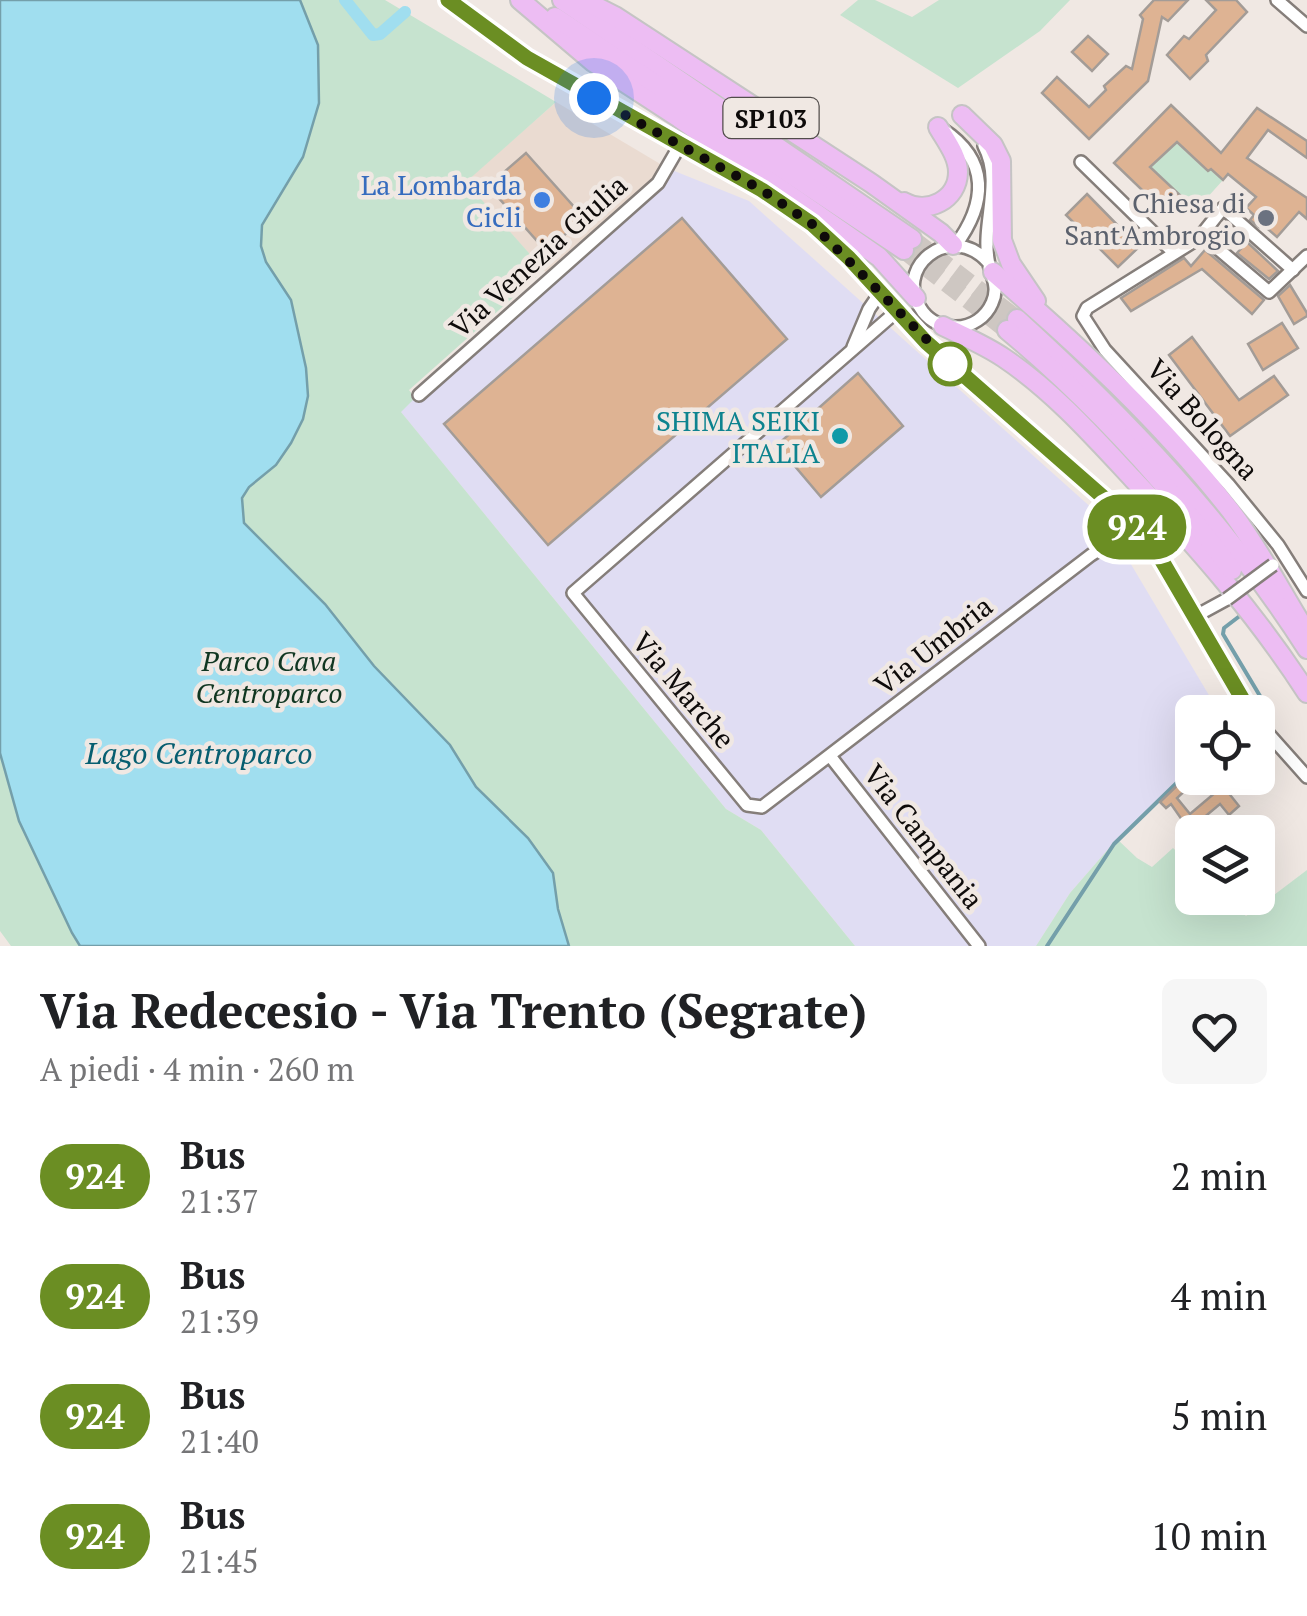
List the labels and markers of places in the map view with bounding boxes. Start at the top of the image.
place label: La Lombarda Cicli [361,166,522,235]
place label: Chiesa di Sant'Ambrogio [1064,184,1246,253]
marker: La Lombarda Cicli [531,189,553,211]
marker: Chiesa di Sant'Ambrogio [1255,207,1277,229]
unlabelled marker [929,343,971,385]
place label: SHIMA SEIKI ITALIA [656,402,821,471]
marker: SHIMA SEIKI ITALIA [829,425,851,447]

